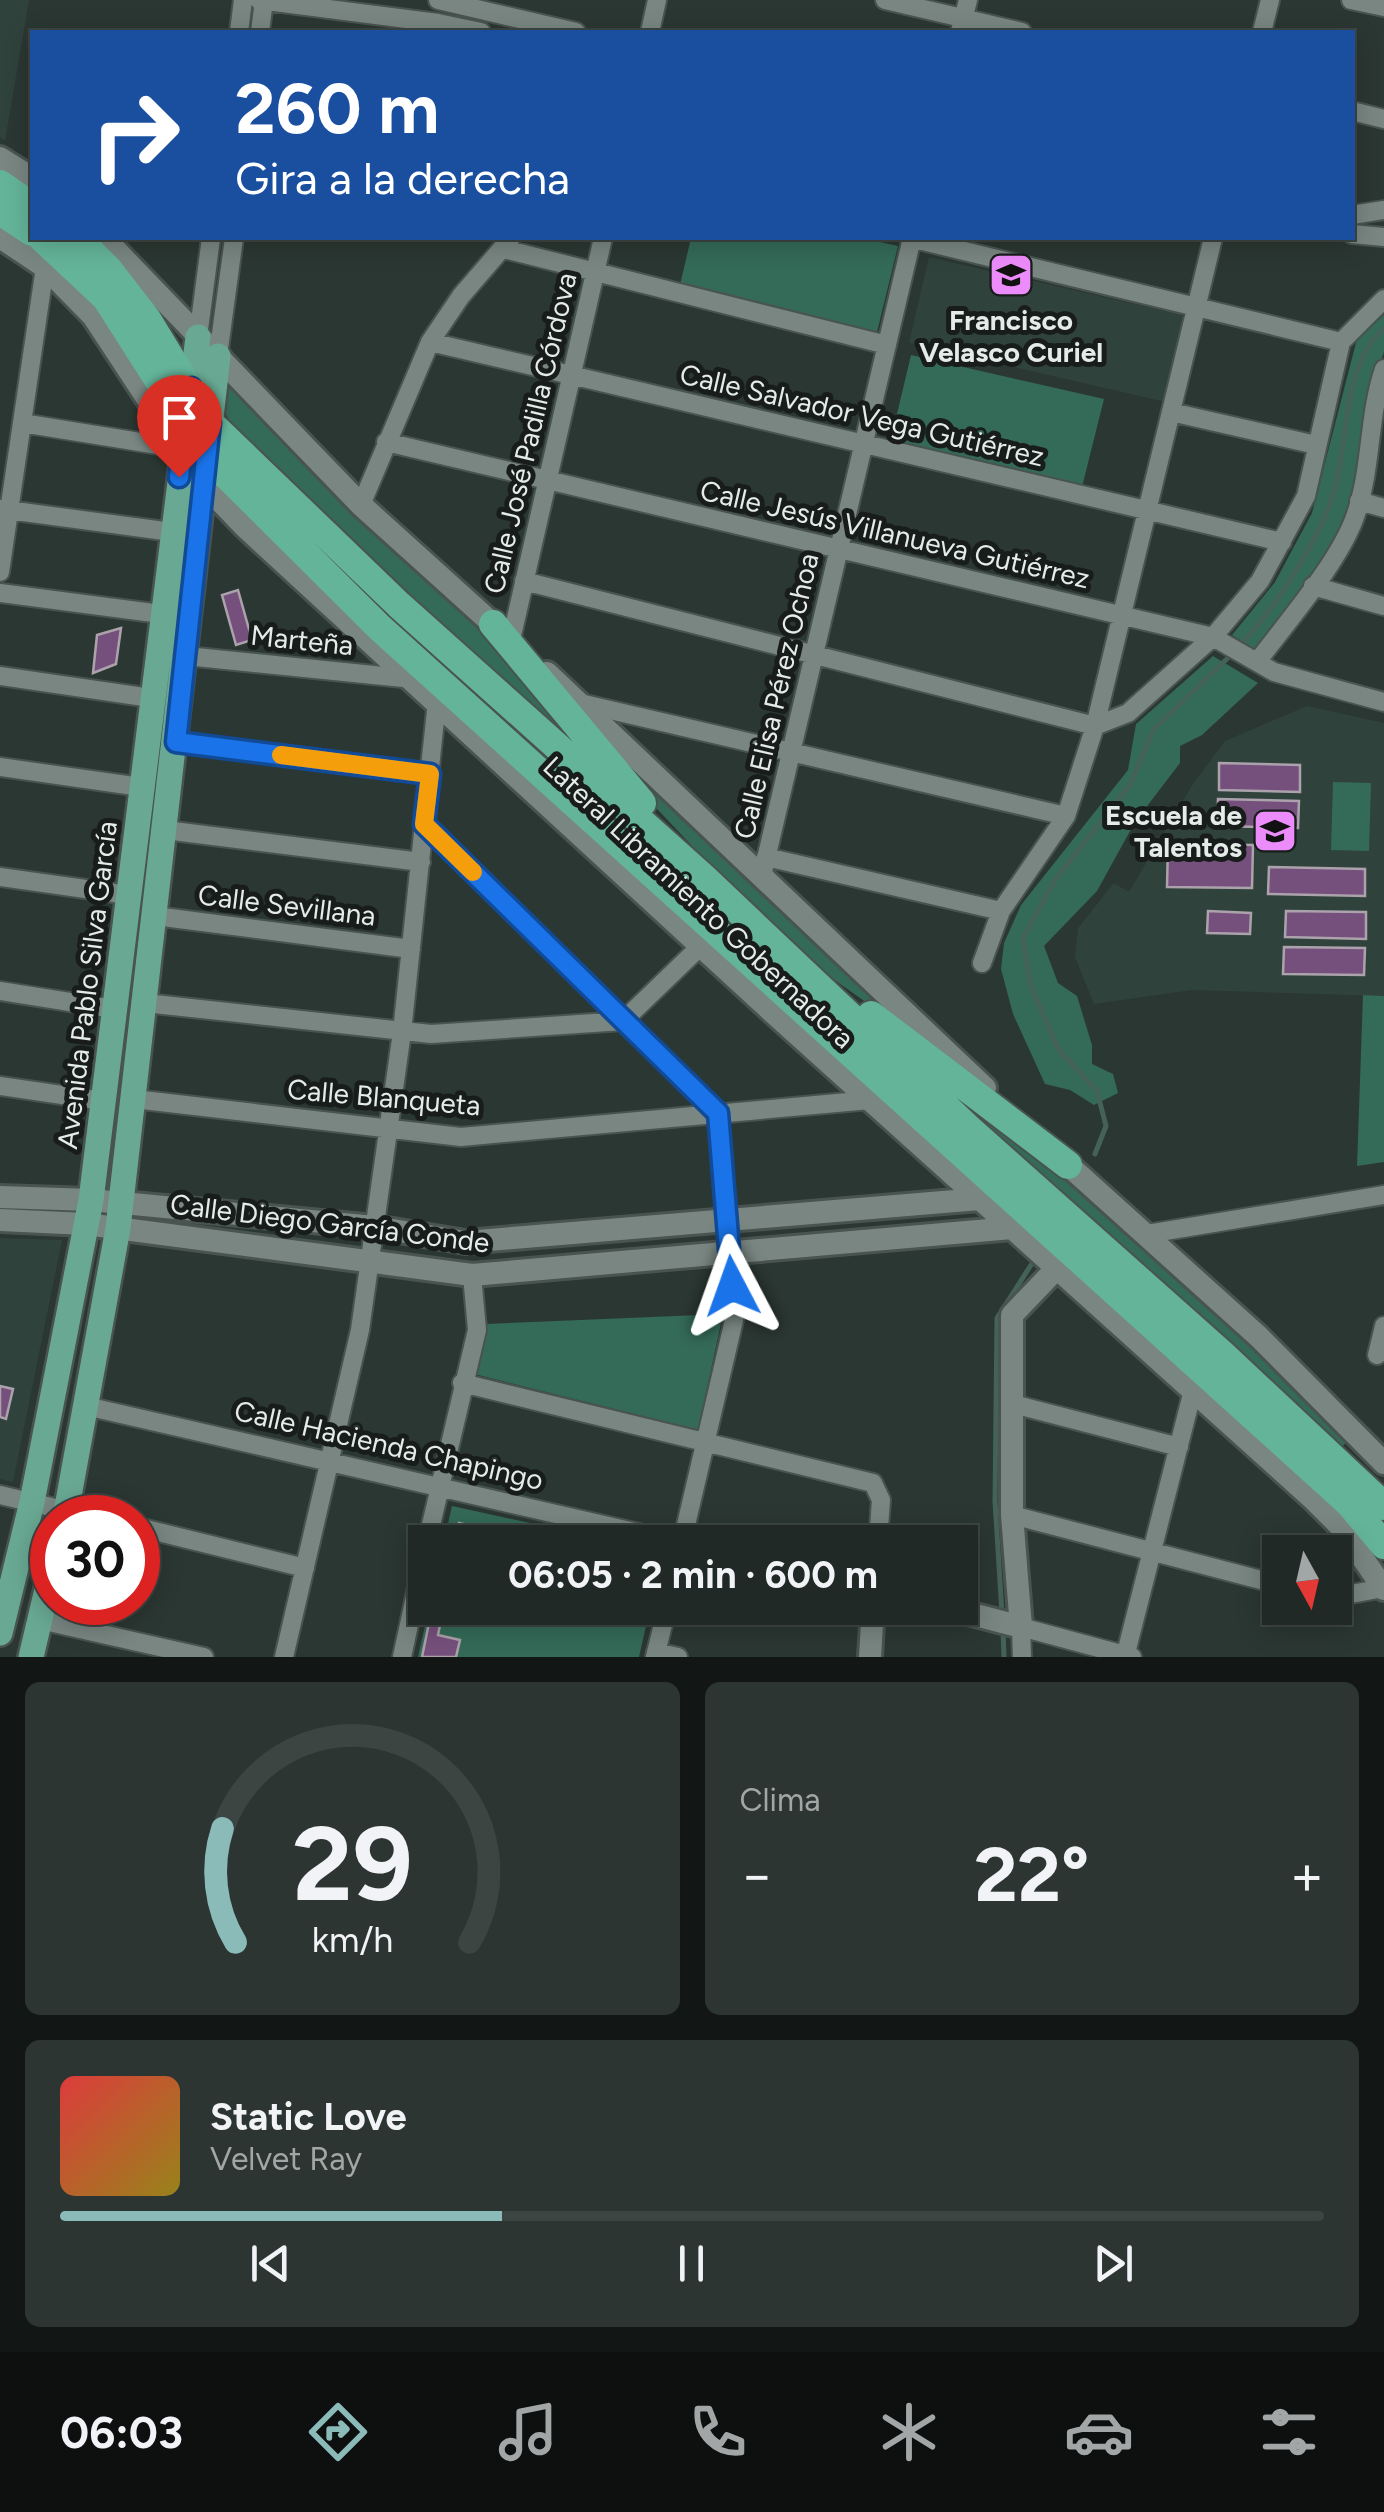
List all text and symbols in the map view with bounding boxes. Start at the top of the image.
text: 260 m [235,66,439,151]
icon: right [70,70,200,200]
text: Gira a la derecha [235,151,570,205]
school or university icon: Francisco Velasco Curiel [988,252,1034,298]
street label: Calle José Padilla Córdova [477,269,583,597]
place label: Francisco Velasco Curiel [919,303,1103,369]
street label: Calle Salvador Vega Gutiérrez [677,357,1047,473]
pin [137,375,222,478]
icon: arrive [152,390,207,445]
street label: Calle Jesús Villanueva Gutiérrez [697,473,1093,595]
street label: Calle Elisa Pérez Ochoa [727,550,825,842]
street label: Marteña [249,618,355,662]
street label: Lateral Libramiento Gobernadora [537,749,861,1055]
place label: Escuela de Talentos [1105,798,1242,864]
school or university icon: Escuela de Talentos [1252,808,1298,854]
street label: Avenida Pablo Silva García [50,819,124,1151]
street label: Calle Sevillana [196,877,378,933]
street label: Calle Blanqueta [286,1072,482,1122]
street label: Calle Diego García Conde [169,1187,491,1259]
position arrow [680,1234,784,1338]
street label: Calle Hacienda Chapingo [231,1393,547,1497]
speed limit sign: 30 [30,1495,160,1625]
north arrow [1262,1535,1352,1625]
map controls [1262,1535,1352,1625]
text: 06:05 · 2 min · 600 m [508,1552,878,1598]
text: Clima [740,1781,821,1819]
text: 29 [292,1801,413,1926]
text: 22° [974,1830,1089,1920]
text: − [740,1842,774,1908]
text: + [1290,1842,1324,1908]
text: km/h [311,1918,393,1961]
text: Static Love [210,2094,407,2140]
text: Velvet Ray [210,2140,362,2178]
icon: previous [243,2236,298,2291]
icon: pause [664,2236,719,2291]
icon: next [1086,2236,1141,2291]
icon: directions [303,2397,373,2467]
icon: music [493,2397,563,2467]
icon: phone [683,2397,753,2467]
icon: climate [874,2397,944,2467]
icon: car [1064,2397,1134,2467]
icon: filters [1254,2397,1324,2467]
text: 06:03 [60,2405,183,2459]

